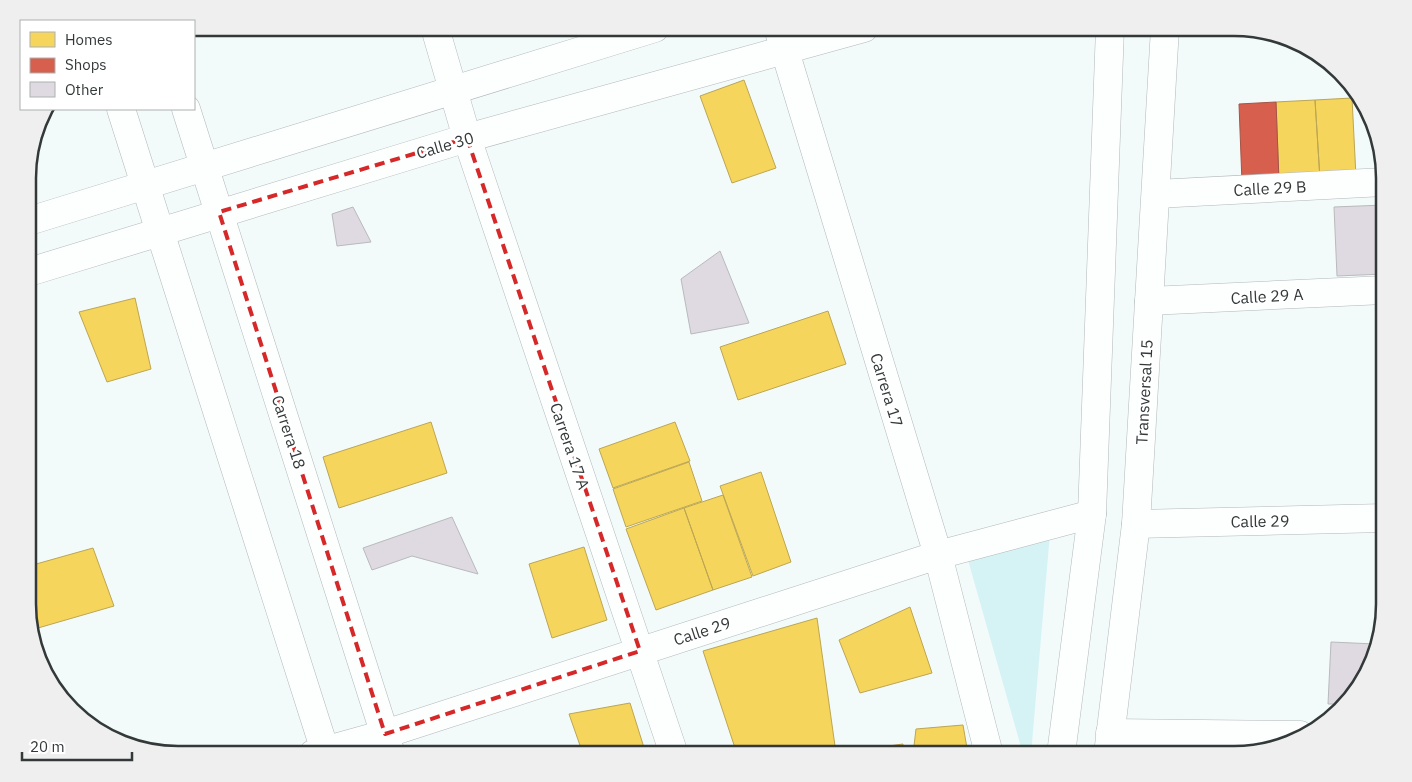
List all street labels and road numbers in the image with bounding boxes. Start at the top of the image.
street label: Calle 30 [414,127,476,163]
street label: Calle 29 B [1233,176,1307,200]
street label: Calle 29 A [1230,284,1304,308]
street label: Transversal 15 [1131,339,1157,445]
street label: Carrera 17 [866,351,908,429]
street label: Carrera 18 [268,393,310,471]
street label: Carrera 17 A [546,400,594,492]
street label: Calle 29 [1230,510,1290,532]
street label: Calle 29 [671,612,733,650]

